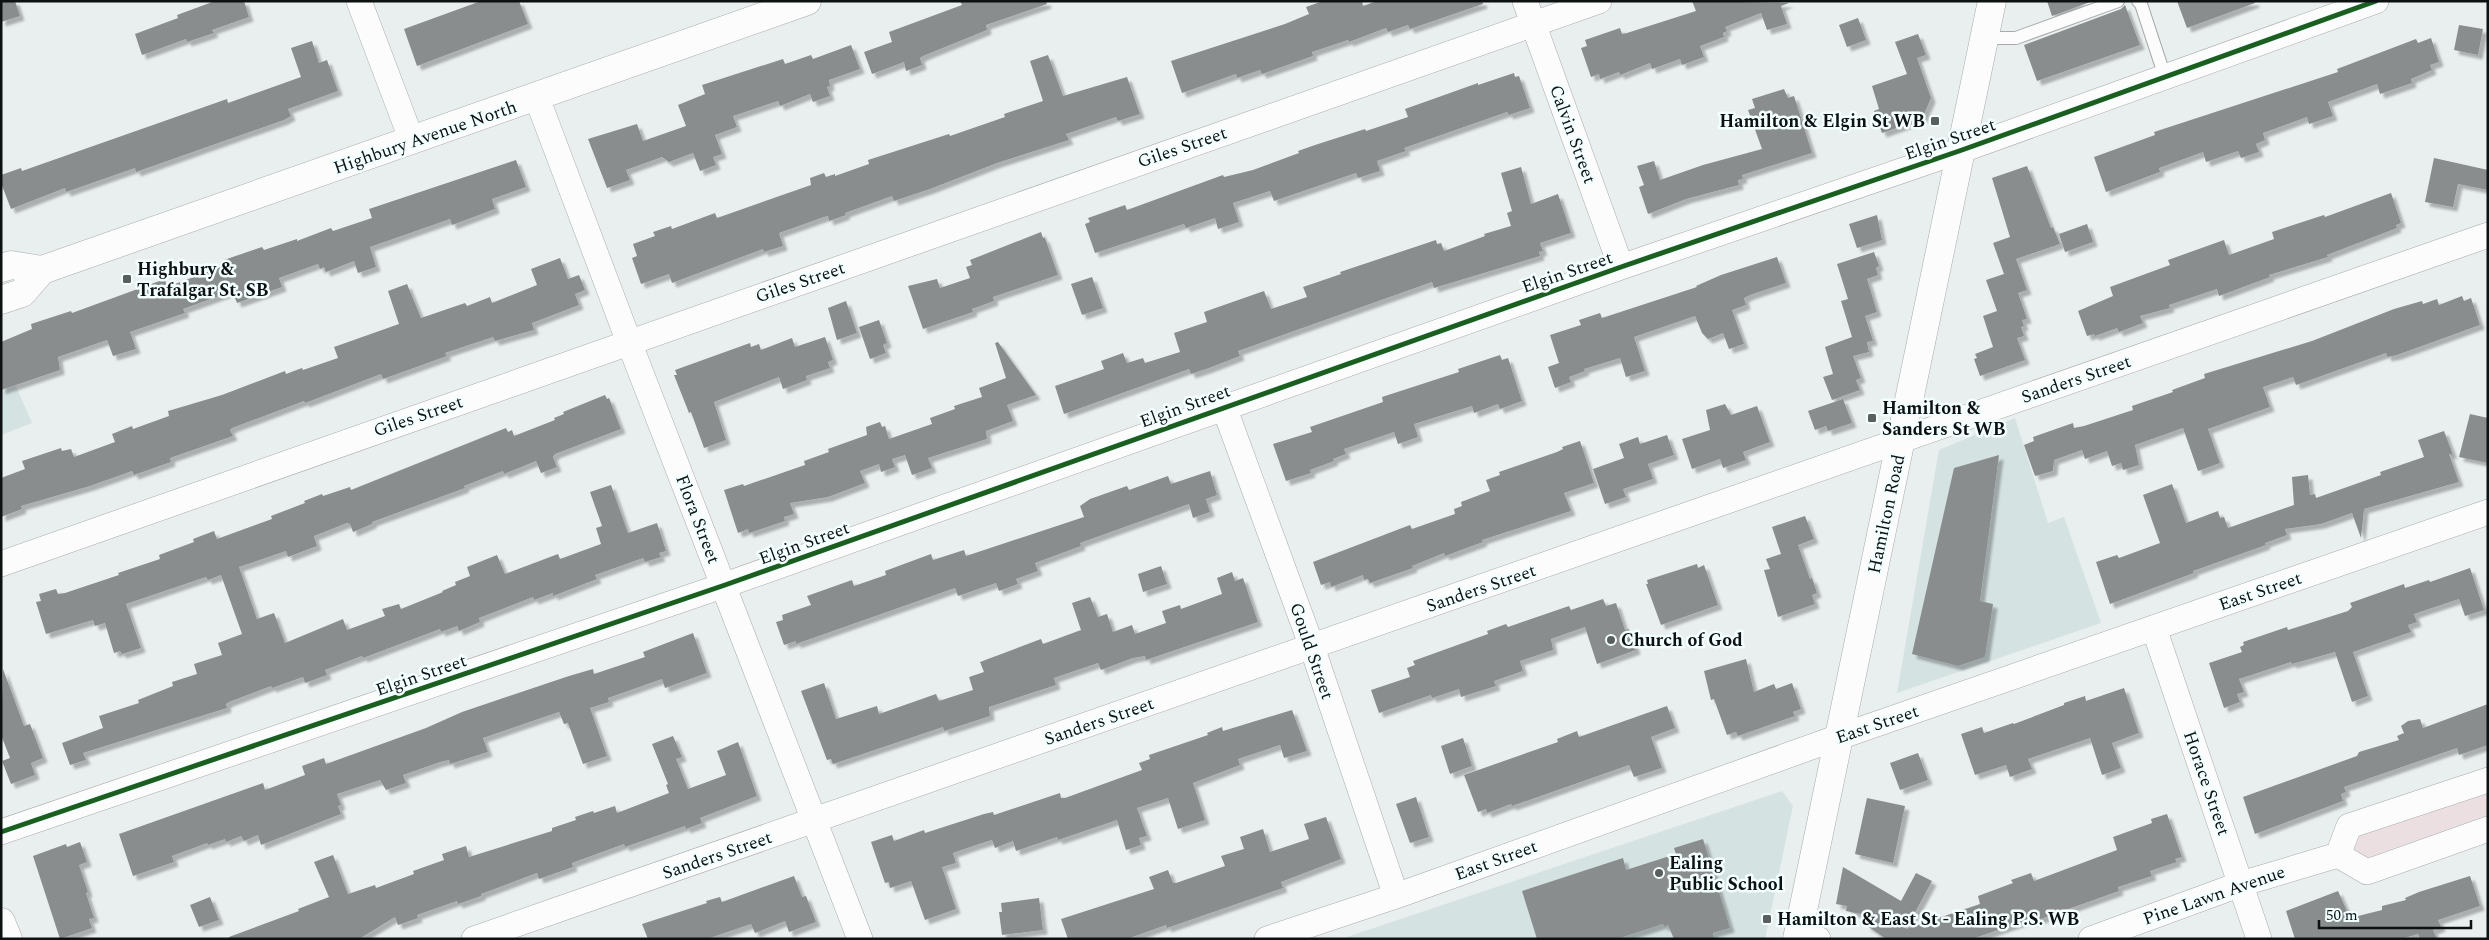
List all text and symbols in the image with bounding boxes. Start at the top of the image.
street label: Calvin Street [1542,81,1603,187]
street label: Highbury Avenue North [330,93,521,182]
place label: Hamilton & Elgin St WB [1719,108,1925,135]
street label: Elgin Street [1901,111,1999,168]
marker: Hamilton & Elgin St WB [1929,115,1941,127]
street label: Giles Street [1134,120,1231,175]
street label: Elgin Street [1518,244,1616,301]
street label: Giles Street [752,255,849,310]
place label: Highbury & Trafalgar St. SB [137,256,269,304]
marker: Highbury & Trafalgar St. SB [121,273,133,285]
street label: Sanders Street [2018,348,2135,411]
street label: Elgin Street [1136,378,1234,435]
street label: Giles Street [370,389,467,444]
place label: Hamilton & Sanders St WB [1882,395,2006,443]
marker: Hamilton & Sanders St WB [1866,412,1878,424]
street label: Hamilton Road [1861,452,1912,576]
street label: Flora Street [668,471,727,568]
street label: Elgin Street [755,515,853,572]
street label: Sanders Street [1423,557,1540,620]
street label: East Street [2215,565,2305,618]
street label: Gould Street [1282,599,1341,703]
place label: Church of God [1621,627,1743,654]
marker: Church of God [1605,634,1617,646]
street label: Elgin Street [372,647,470,704]
street label: Sanders Street [1041,690,1158,753]
street label: East Street [1832,698,1922,751]
street label: Horace Street [2176,727,2237,839]
street label: Sanders Street [659,824,776,887]
street label: East Street [1451,833,1541,888]
place label: Ealing Public School [1669,850,1784,898]
street label: Pine Lawn Avenue [2139,858,2289,932]
marker: Ealing Public School [1653,867,1665,879]
scale bar [2319,898,2472,930]
text: 50 m [2326,904,2358,927]
place label: Hamilton & East St - Ealing P.S. WB [1777,906,2079,933]
marker: Hamilton & East St - Ealing P.S. WB [1761,913,1773,925]

